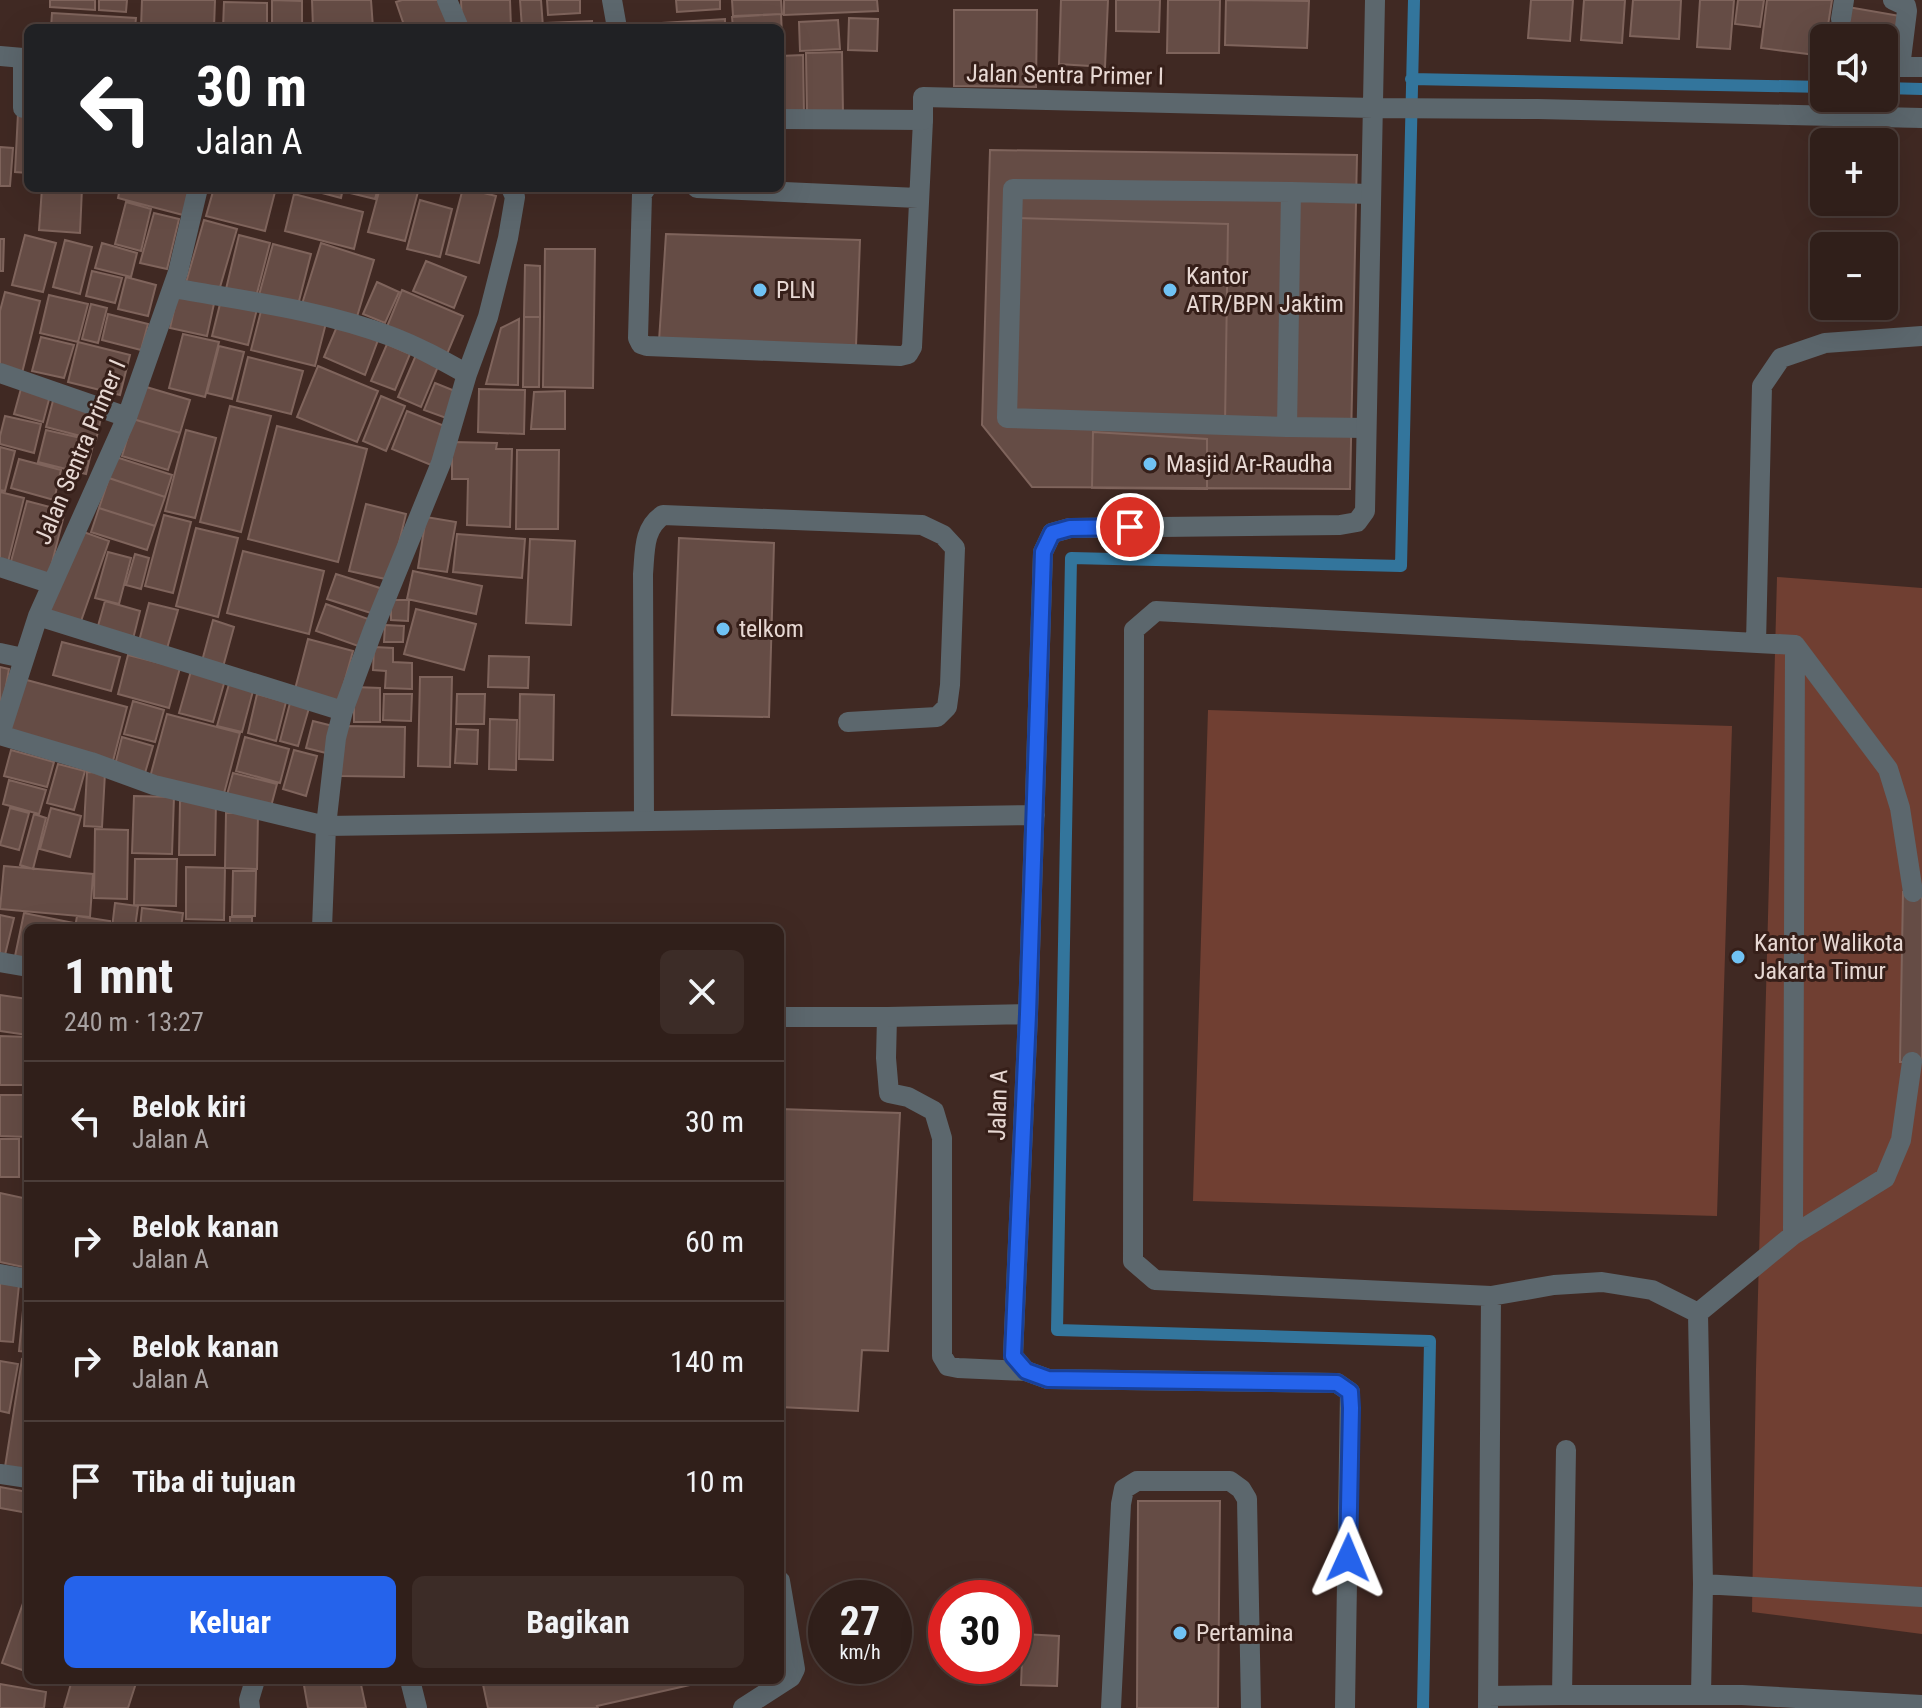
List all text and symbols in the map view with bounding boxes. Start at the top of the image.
map controls [1810,24,1898,320]
button: sound [1810,24,1898,112]
text: 30 m [196,54,307,120]
icon: left [64,56,168,160]
street label: Jalan Sentra Primer I [966,59,1164,91]
text: Jalan A [196,121,303,163]
button: + [1810,128,1898,216]
button: − [1810,232,1898,320]
place label: Kantor ATR/BPN Jaktim [1186,262,1344,318]
place label: PLN [776,276,816,304]
marker: PLN [751,281,769,299]
marker: Kantor ATR/BPN Jaktim [1161,281,1179,299]
street label: Jalan Sentra Primer I [28,356,132,548]
place label: Masjid Ar-Raudha [1166,450,1333,478]
marker: Masjid Ar-Raudha [1141,455,1159,473]
pin [1096,493,1164,561]
icon: arrive [1108,505,1152,549]
place label: telkom [739,615,804,643]
marker: telkom [714,620,732,638]
place label: Kantor Walikota Jakarta Timur [1754,929,1904,985]
text: 1 mnt [64,948,173,1005]
marker: Kantor Walikota Jakarta Timur [1729,948,1747,966]
button: close [660,950,744,1034]
text: 240 m · 13:27 [64,1007,204,1037]
street label: Jalan A [983,1069,1013,1141]
text: Belok kiri [132,1089,246,1124]
icon: left [64,1099,108,1143]
text: 30 m [685,1104,744,1139]
text: Jalan A [132,1124,209,1154]
text: Belok kanan [132,1209,279,1244]
icon: right [64,1219,108,1263]
text: 60 m [685,1224,744,1259]
text: Jalan A [132,1244,209,1274]
text: Belok kanan [132,1329,279,1364]
icon: right [64,1339,108,1383]
text: 140 m [670,1344,744,1379]
text: Jalan A [132,1364,209,1394]
icon: arrive [64,1459,108,1503]
text: Tiba di tujuan [132,1464,296,1499]
text: 10 m [685,1464,744,1499]
position arrow [1306,1516,1390,1600]
button: Keluar [64,1576,396,1668]
button: Bagikan [412,1576,744,1668]
speed limit sign: 30 [928,1580,1032,1684]
text: 27 [840,1598,880,1645]
place label: Pertamina [1196,1619,1294,1647]
marker: Pertamina [1171,1624,1189,1642]
text: km/h [839,1640,881,1664]

